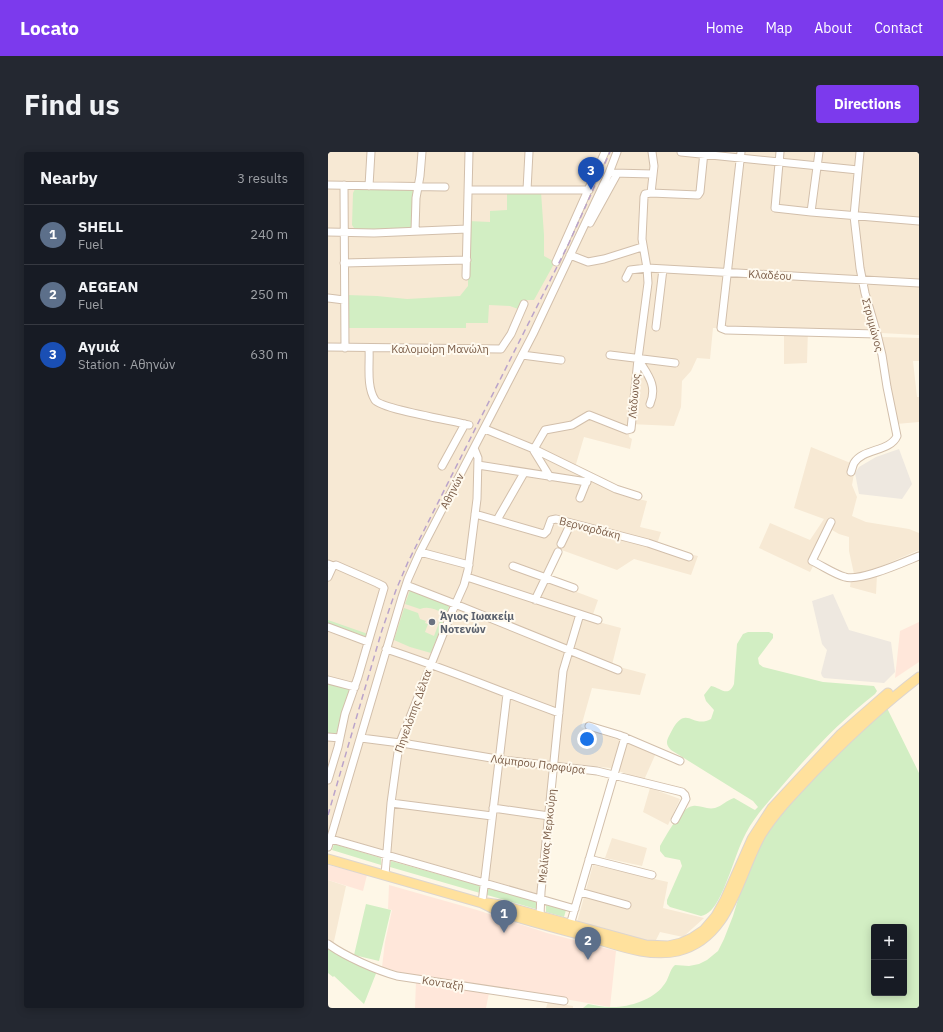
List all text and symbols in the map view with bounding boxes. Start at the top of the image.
text: Locato [20,16,79,40]
text: Home [706,19,743,37]
text: Map [765,19,792,37]
text: About [814,19,852,37]
text: Contact [874,19,923,37]
button: Directions [816,85,919,123]
text: Find us [24,86,120,123]
pin: 3 [578,157,604,190]
text: Nearby [40,167,98,189]
text: 3 results [237,170,288,187]
text: SHELL [78,217,123,236]
text: 1 [49,226,57,243]
text: 240 m [250,226,288,243]
text: Fuel [78,236,103,253]
street label: Κλαδέου [748,267,792,283]
text: AEGEAN [78,277,138,296]
text: 2 [49,286,57,303]
text: 250 m [250,286,288,303]
text: Fuel [78,296,103,313]
street label: Στρυμώνος [859,297,887,353]
text: Αγυιά [78,337,120,356]
street label: Καλομοίρη Μανώλη [391,342,489,356]
text: 3 [49,346,57,363]
text: 630 m [250,346,288,363]
text: Station · Αθηνών [78,356,175,373]
street label: Λάδωνος [625,373,643,419]
street label: Αθηνών [437,470,467,511]
street label: Βερναρδάκη [558,514,622,542]
place label: Άγιος Ιωακείμ Νοτενών [440,609,514,636]
marker: Άγιος Ιωακείμ Νοτενών [427,617,437,627]
street label: Πηνελόπης Δέλτα [391,667,435,755]
your location [577,729,597,749]
street label: Λάμπρου Πορφύρα [490,751,586,777]
street label: Μελίνας Μερκούρη [535,788,559,884]
pin: 1 [491,900,517,933]
map controls [871,924,907,996]
button: + [871,924,907,960]
pin: 2 [575,927,601,960]
button: − [871,960,907,996]
street label: Κονταξή [421,973,465,993]

